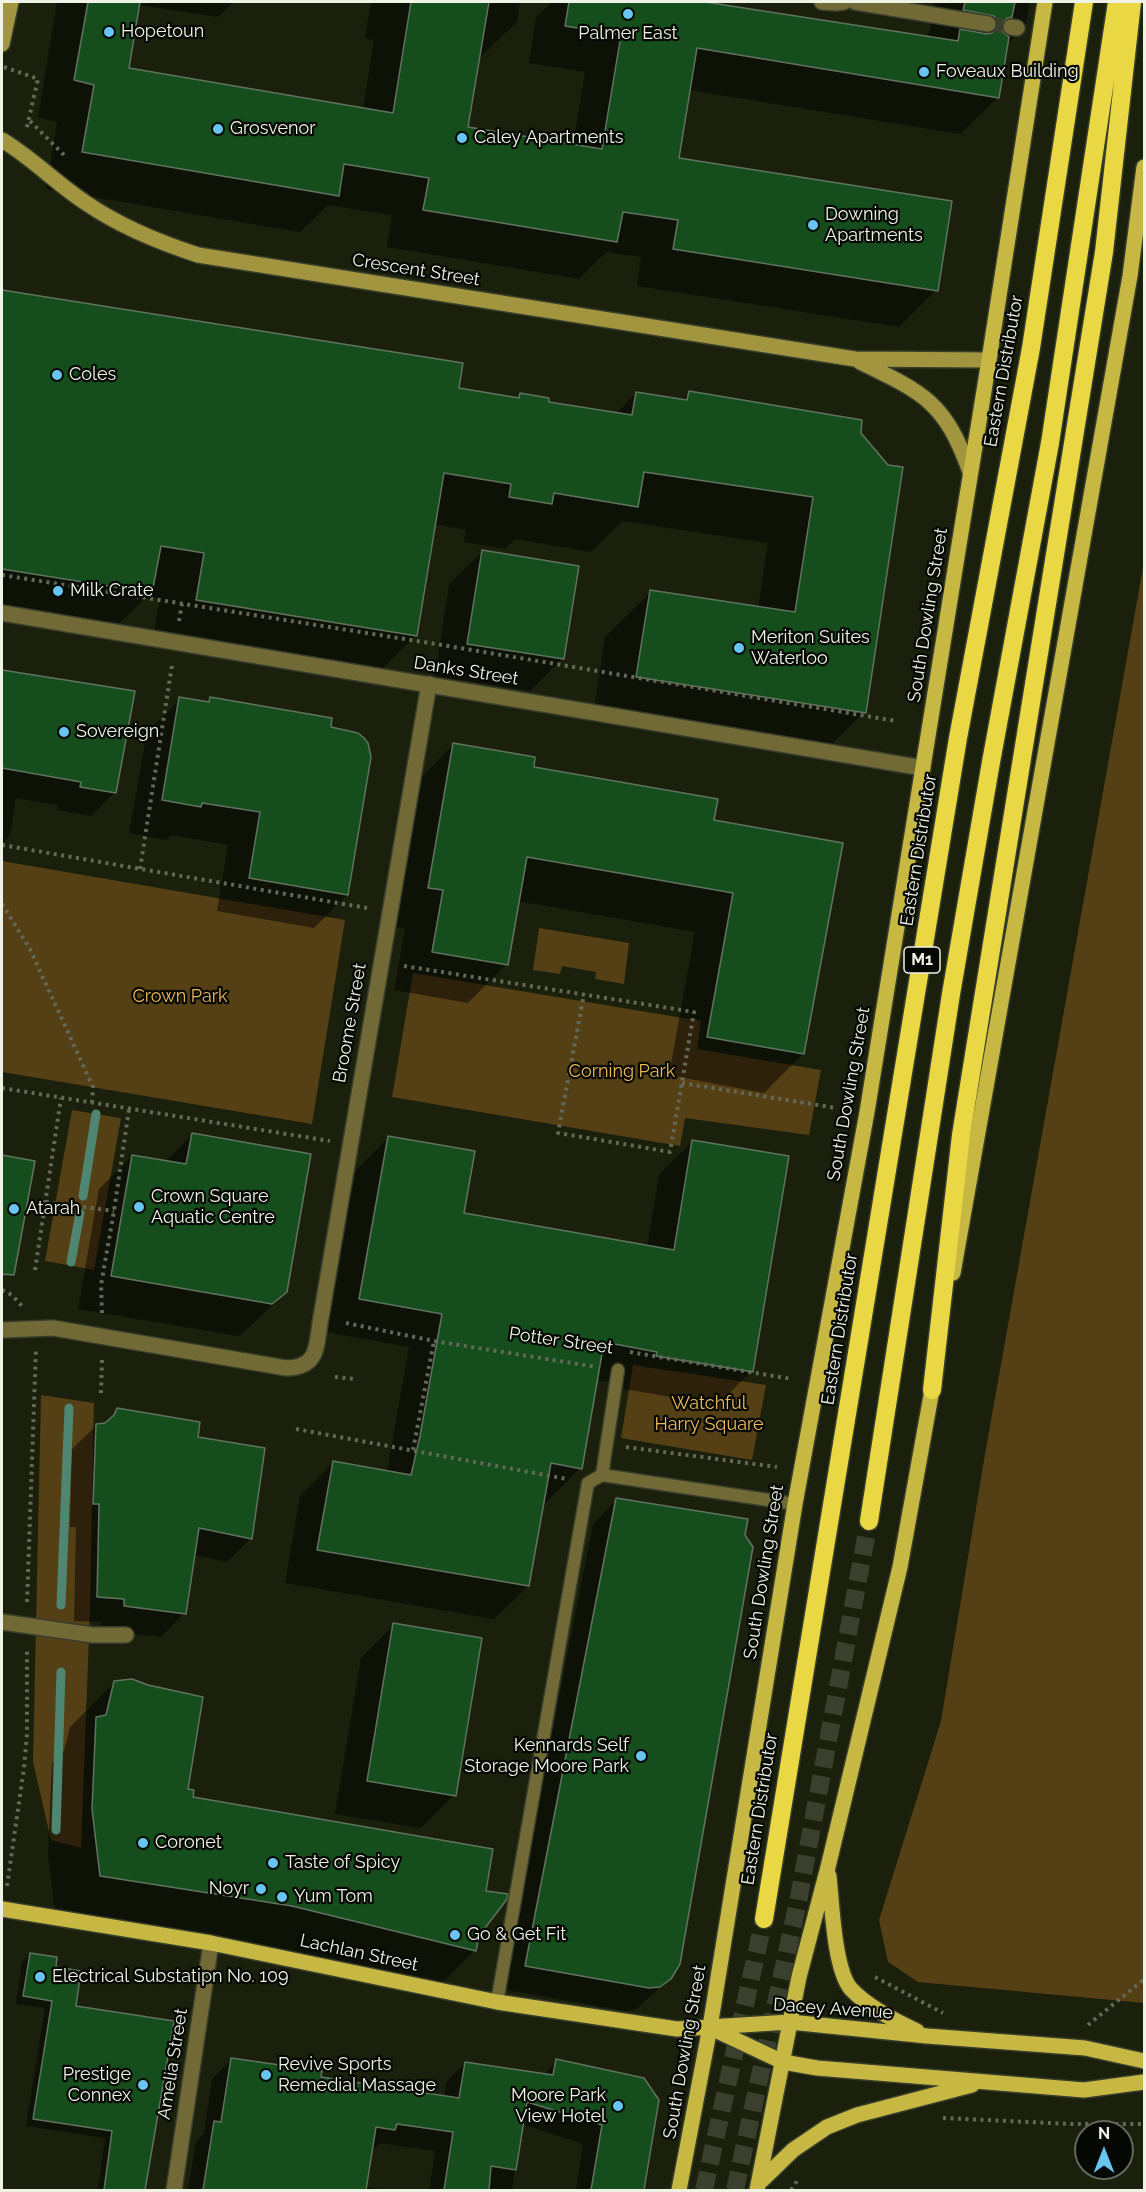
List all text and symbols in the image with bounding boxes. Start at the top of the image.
marker: Palmer East [621,7,635,21]
place label: Hopetoun [121,21,204,43]
place label: Palmer East [578,23,678,45]
marker: Hopetoun [102,25,116,39]
place label: Foveaux Building [936,61,1079,83]
marker: Foveaux Building [917,65,931,79]
place label: Grosvenor [230,118,315,140]
marker: Grosvenor [211,122,225,136]
place label: Caley Apartments [474,127,623,149]
marker: Caley Apartments [455,131,469,145]
place label: Downing Apartments [825,204,923,246]
marker: Downing Apartments [806,218,820,232]
street label: Crescent Street [351,249,481,291]
street label: Eastern Distributor [980,293,1028,449]
place label: Coles [69,364,116,386]
marker: Coles [50,368,64,382]
street label: South Dowling Street [904,526,952,704]
place label: Milk Crate [70,580,154,602]
marker: Milk Crate [51,584,65,598]
place label: Meriton Suites Waterloo [751,627,870,670]
marker: Meriton Suites Waterloo [732,641,746,655]
street label: Danks Street [412,652,520,690]
place label: Sovereign [76,721,159,743]
marker: Sovereign [57,725,71,739]
street label: Eastern Distributor [896,772,942,928]
road number: M1 [904,947,940,973]
street label: Broome Street [329,962,371,1084]
park label: Crown Park [132,986,228,1008]
street label: South Dowling Street [823,1005,875,1183]
park label: Corning Park [569,1061,675,1083]
place label: Crown Square Aquatic Centre [151,1186,275,1228]
place label: Atarah [26,1198,80,1220]
marker: Crown Square Aquatic Centre [132,1200,146,1214]
marker: Atarah [7,1202,21,1216]
street label: Eastern Distributor [817,1251,863,1407]
street label: Potter Street [508,1323,614,1359]
park label: Watchful Harry Square [654,1393,764,1436]
street label: South Dowling Street [740,1483,788,1661]
street label: Eastern Distributor [737,1731,783,1887]
place label: Kennards Self Storage Moore Park [464,1735,629,1778]
marker: Kennards Self Storage Moore Park [634,1749,648,1763]
place label: Coronet [155,1832,222,1854]
marker: Coronet [136,1836,150,1850]
place label: Taste of Spicy [285,1852,400,1874]
marker: Taste of Spicy [266,1856,280,1870]
place label: Noyr [209,1878,249,1900]
marker: Noyr [254,1882,268,1896]
place label: Yum Tom [294,1886,373,1908]
marker: Yum Tom [275,1890,289,1904]
place label: Go & Get Fit [467,1924,566,1946]
marker: Go & Get Fit [448,1928,462,1942]
street label: Lachlan Street [298,1930,420,1976]
street label: South Dowling Street [659,1963,711,2141]
place label: Electrical Substatipn No. 109 [52,1966,288,1988]
marker: Electrical Substatipn No. 109 [33,1970,47,1984]
street label: Dacey Avenue [772,1994,894,2024]
street label: Amelia Street [154,2007,192,2121]
place label: Revive Sports Remedial Massage [278,2054,436,2096]
place label: Prestige Connex [63,2064,131,2106]
marker: Revive Sports Remedial Massage [259,2068,273,2082]
marker: Prestige Connex [136,2078,150,2092]
place label: Moore Park View Hotel [511,2085,606,2128]
marker: Moore Park View Hotel [611,2099,625,2113]
north arrow [1074,2120,1134,2180]
text: N [1098,2124,1110,2143]

